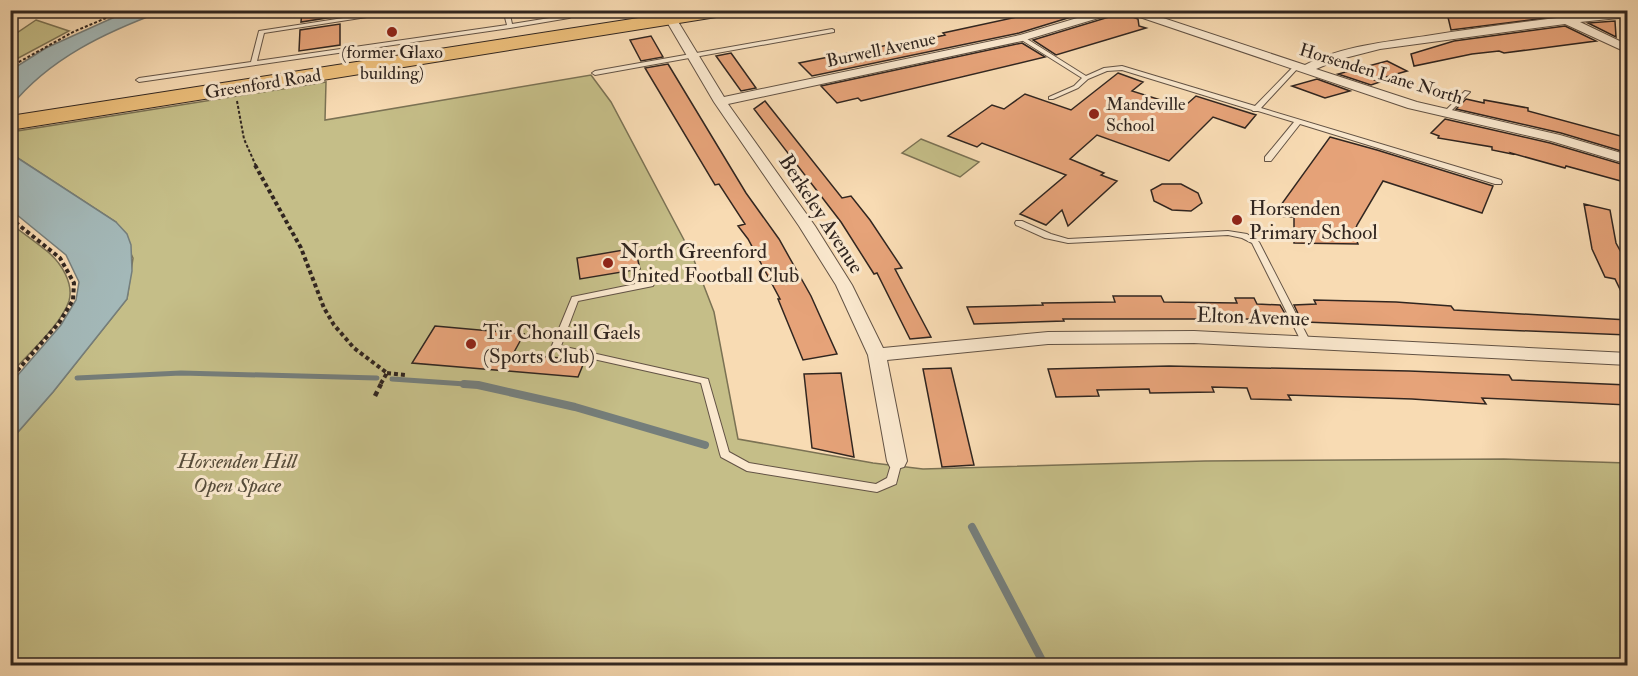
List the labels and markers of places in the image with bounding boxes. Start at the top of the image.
marker: (former Glaxo building) [385,25,399,39]
place label: (former Glaxo building) [341,41,443,85]
place label: Mandeville School [1106,93,1186,137]
marker: Mandeville School [1087,107,1101,121]
place label: Horsenden Primary School [1249,195,1378,246]
marker: Horsenden Primary School [1230,213,1244,227]
place label: North Greenford United Football Club [620,238,799,289]
marker: North Greenford United Football Club [601,256,615,270]
place label: Tir Chonaill Gaels (Sports Club) [483,319,641,370]
marker: Tir Chonaill Gaels (Sports Club) [464,337,478,351]

